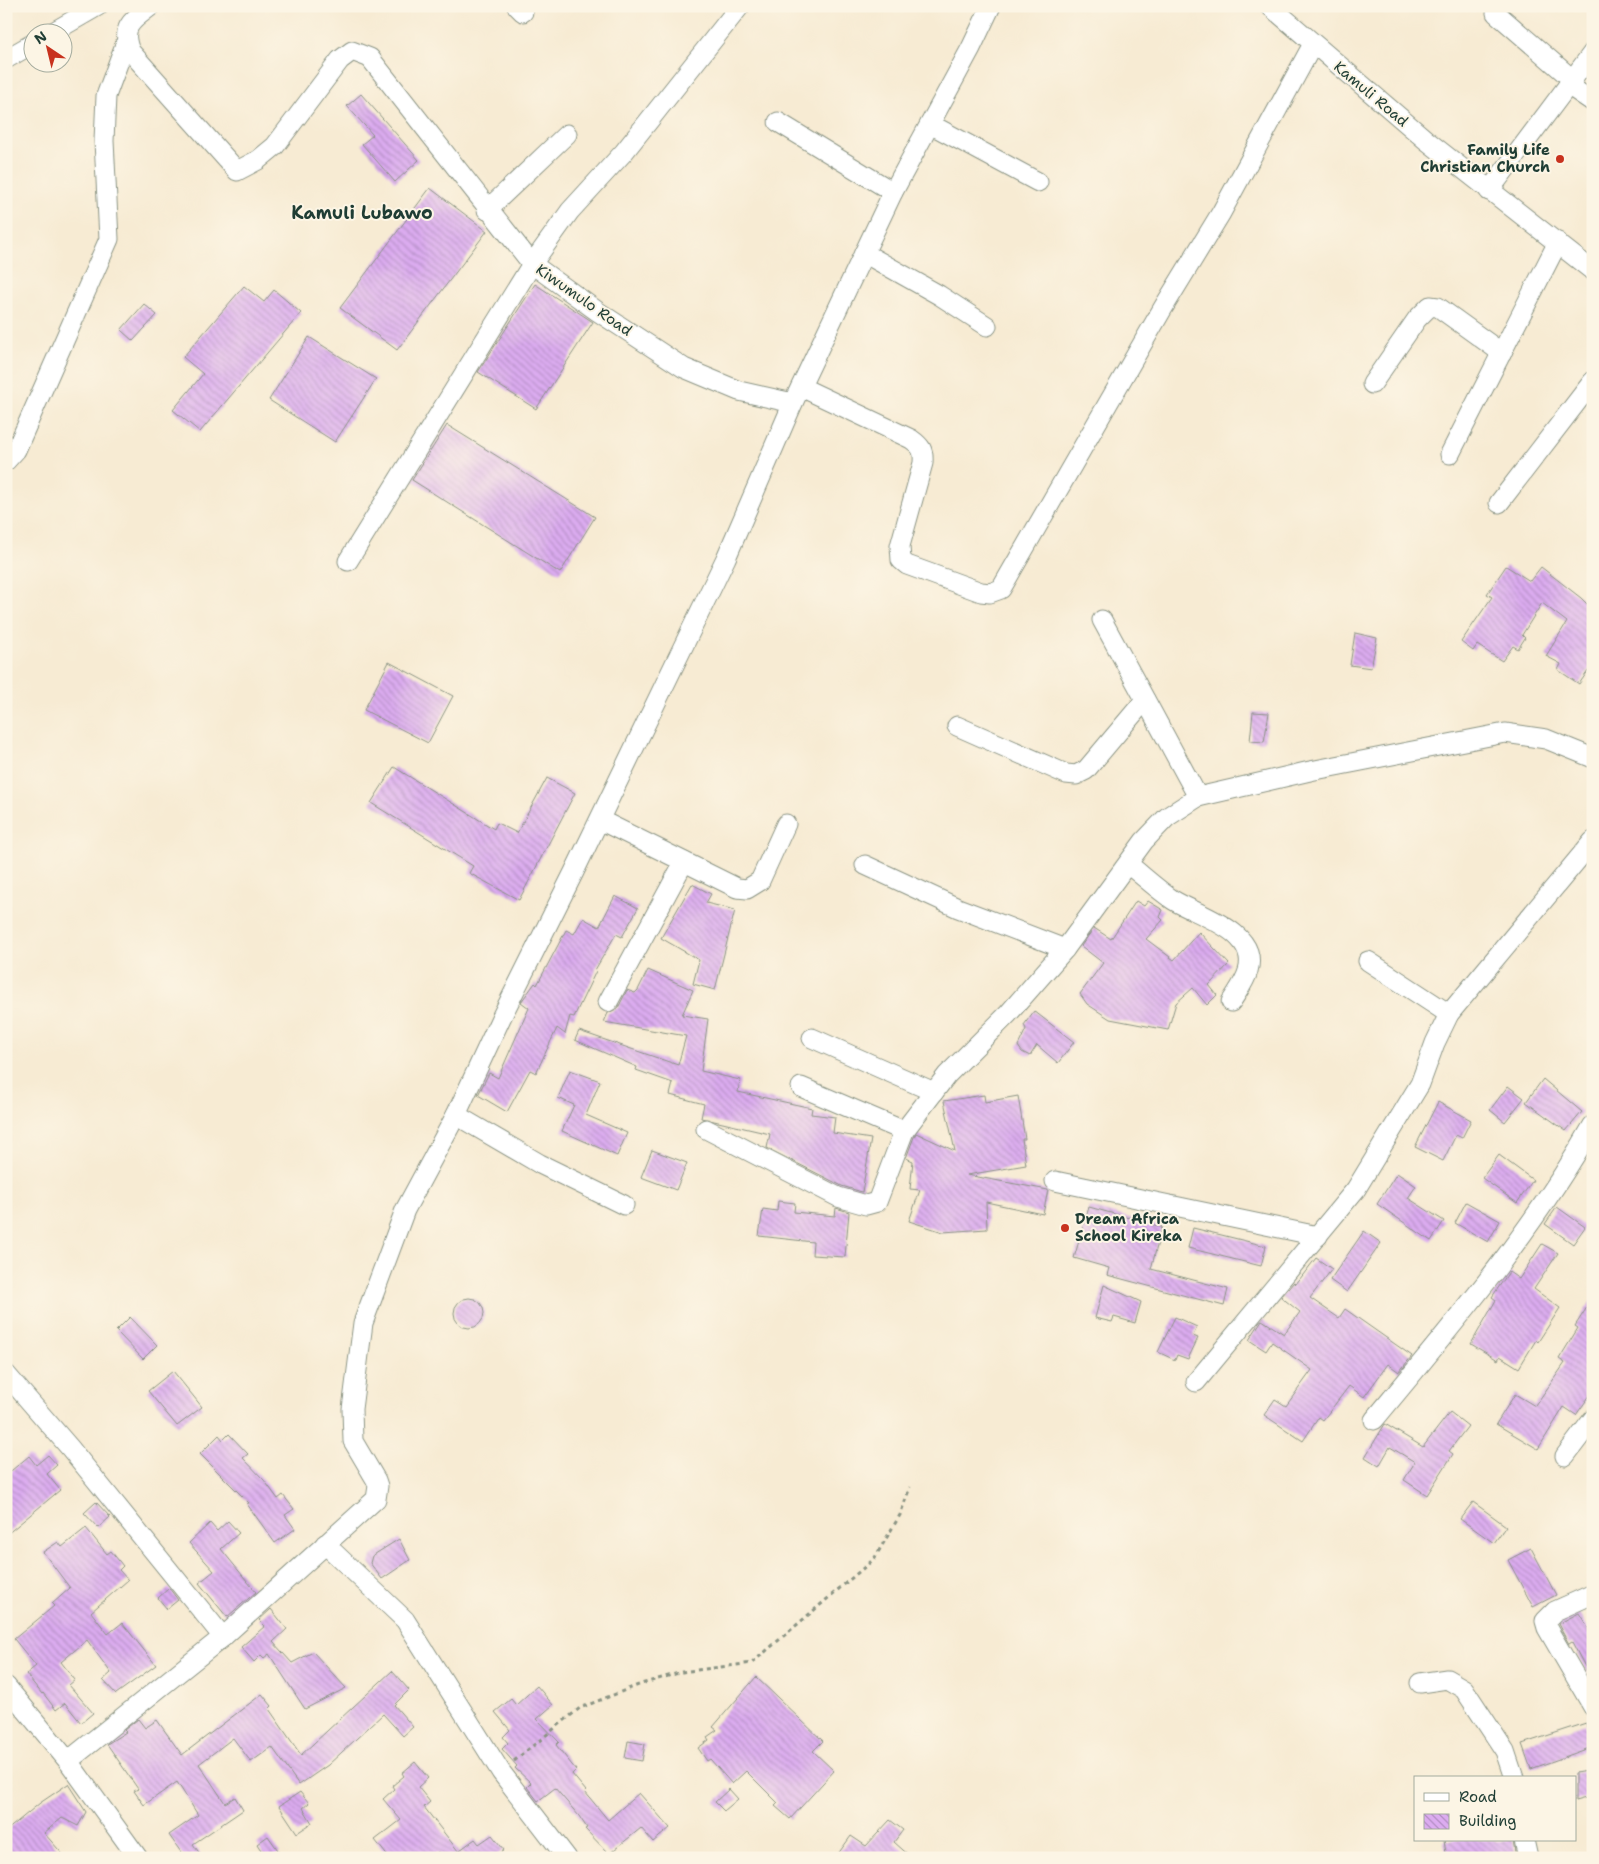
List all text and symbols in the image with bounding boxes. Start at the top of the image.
north arrow [22,22,72,72]
text: N [31,27,50,48]
street label: Kamuli Road [1329,57,1413,131]
place label: Family Life Christian Church [1420,140,1550,177]
marker: Family Life Christian Church [1554,153,1566,165]
district label: Kamuli Lubawo [291,201,433,225]
street label: Kiwumulo Road [532,259,636,341]
place label: Dream Africa School Kireka [1075,1209,1183,1246]
marker: Dream Africa School Kireka [1059,1222,1071,1234]
legend [1414,1776,1576,1842]
text: Road [1459,1787,1497,1807]
text: Building [1459,1811,1516,1831]

